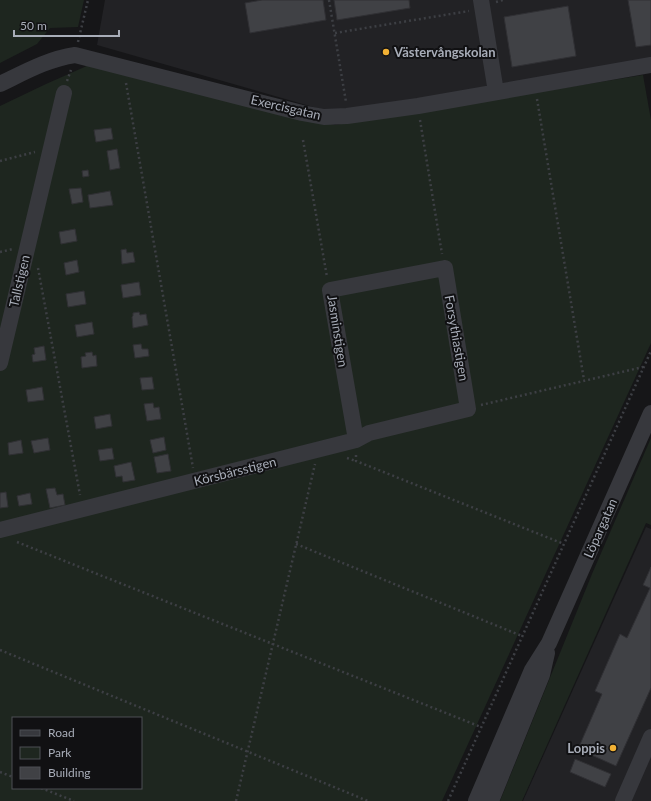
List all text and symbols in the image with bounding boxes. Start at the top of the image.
scale bar [14,12,119,38]
text: 50 m [20,18,47,33]
place label: Västervångskolan [393,44,496,60]
marker: Västervångskolan [381,47,391,57]
street label: Exercisgatan [249,91,323,123]
street label: Tallstigen [5,253,33,309]
street label: Jasminstigen [324,294,352,368]
street label: Forsythiastigen [442,294,472,382]
street label: Körsbärsstigen [192,453,278,489]
street label: Löpargatan [580,496,620,560]
legend [12,717,142,789]
text: Road [48,725,75,740]
place label: Loppis [567,740,605,756]
marker: Loppis [608,743,618,753]
text: Park [48,745,72,760]
text: Building [48,765,91,780]

